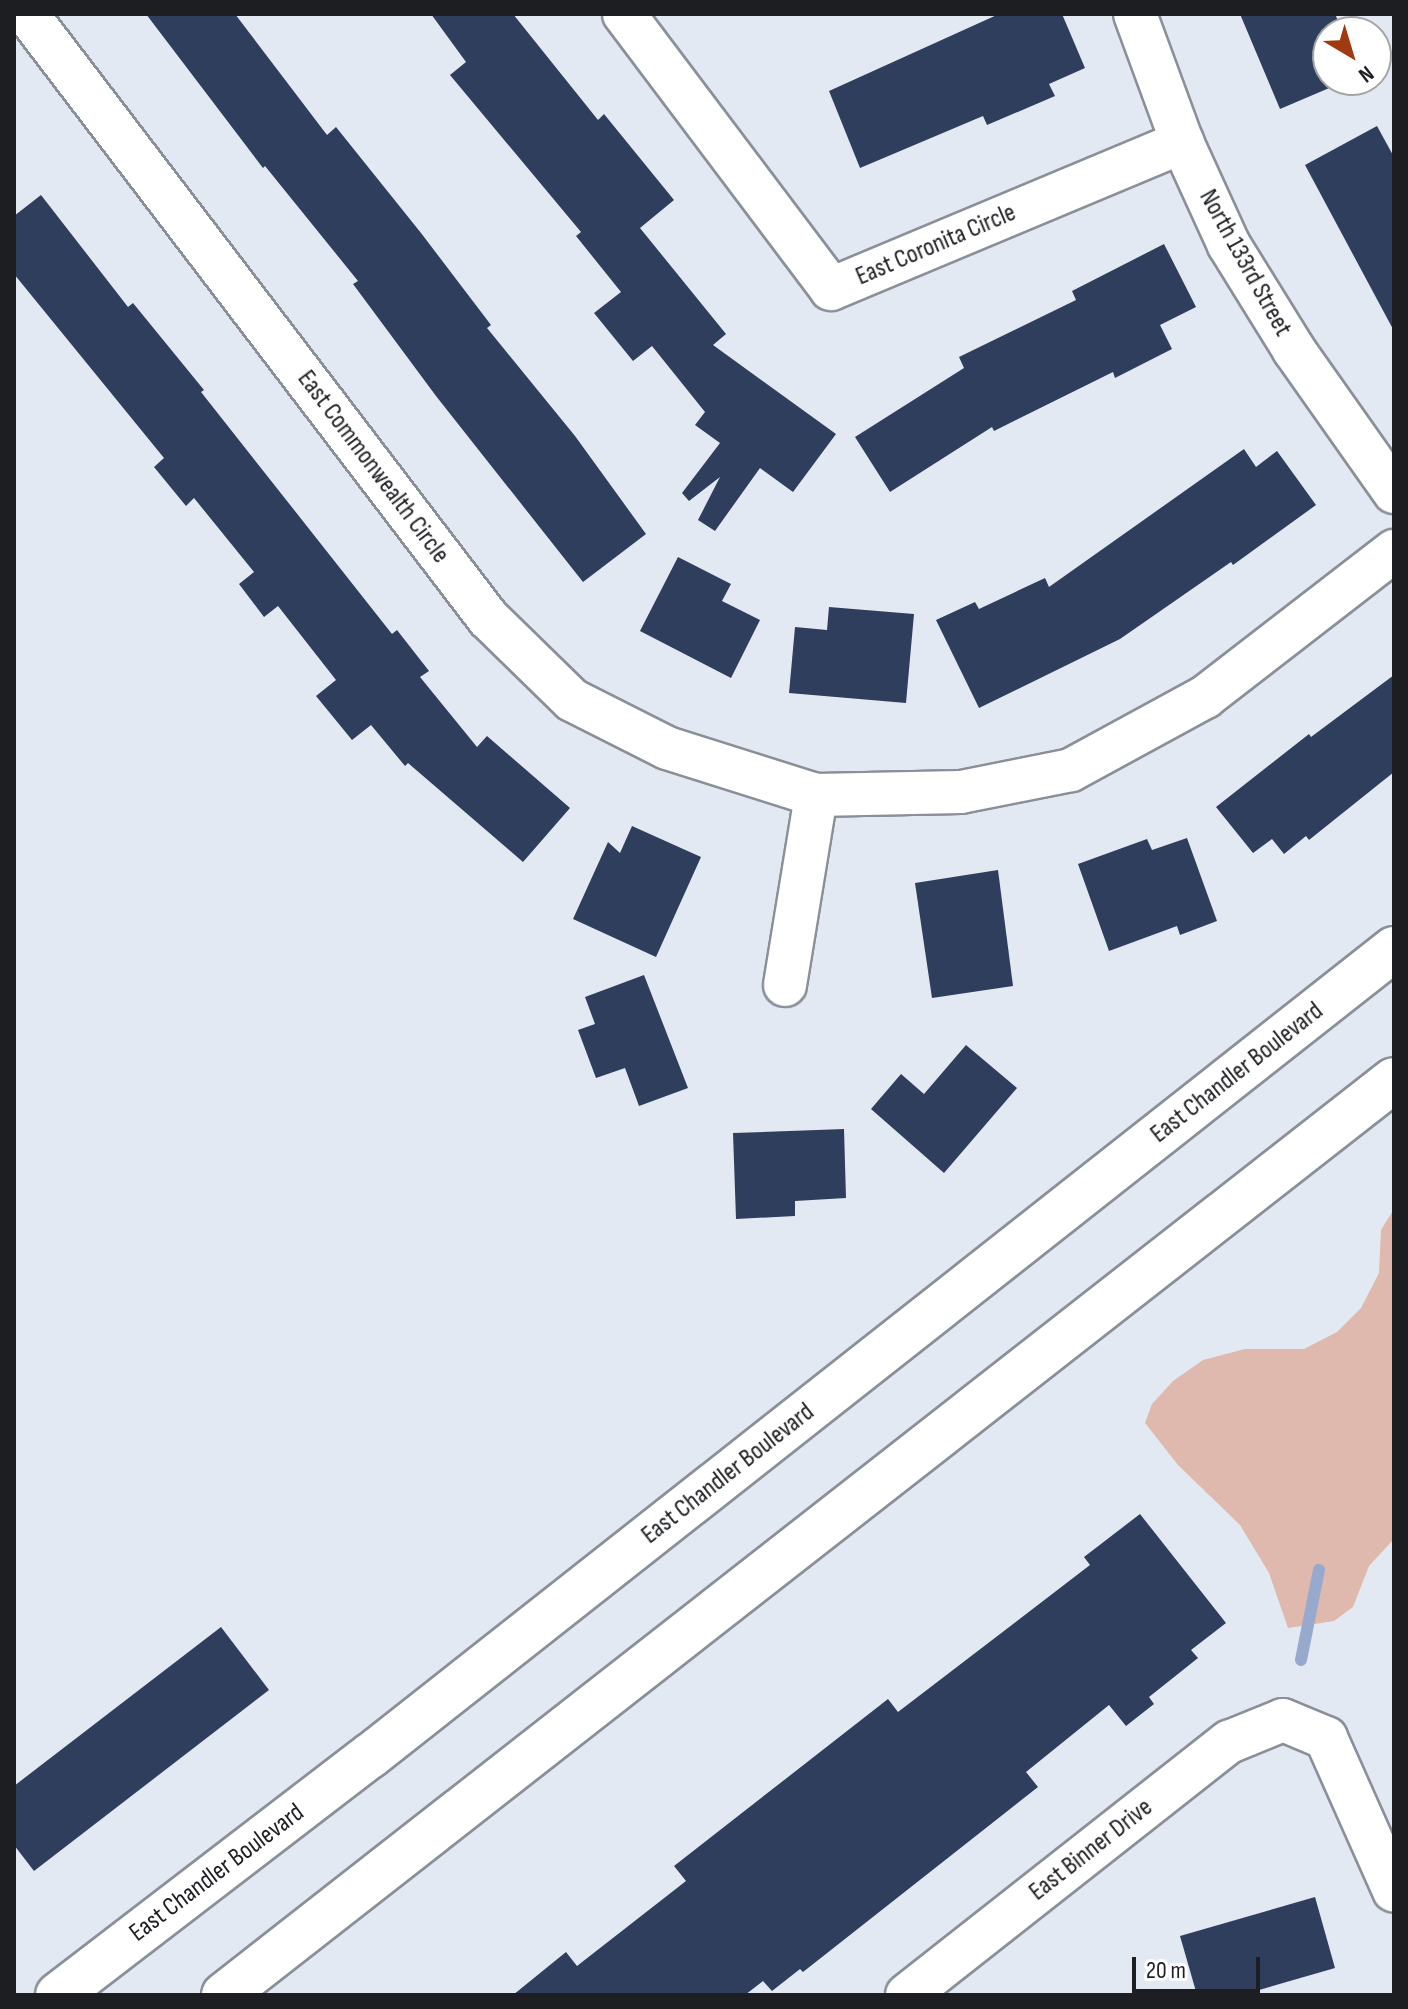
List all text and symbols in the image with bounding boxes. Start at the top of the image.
north arrow [1312,16,1392,96]
text: N [1353,59,1379,88]
street label: North 133rd Street [1192,184,1298,342]
street label: East Coronita Circle [851,197,1021,293]
street label: East Commonwealth Circle [290,364,456,570]
street label: East Chandler Boulevard [1145,996,1329,1150]
street label: East Chandler Boulevard [636,1397,820,1551]
street label: East Binner Drive [1023,1792,1159,1908]
street label: East Chandler Boulevard [124,1797,310,1949]
scale bar [1136,1941,1264,1991]
text: 20 m [1146,1956,1186,1985]

